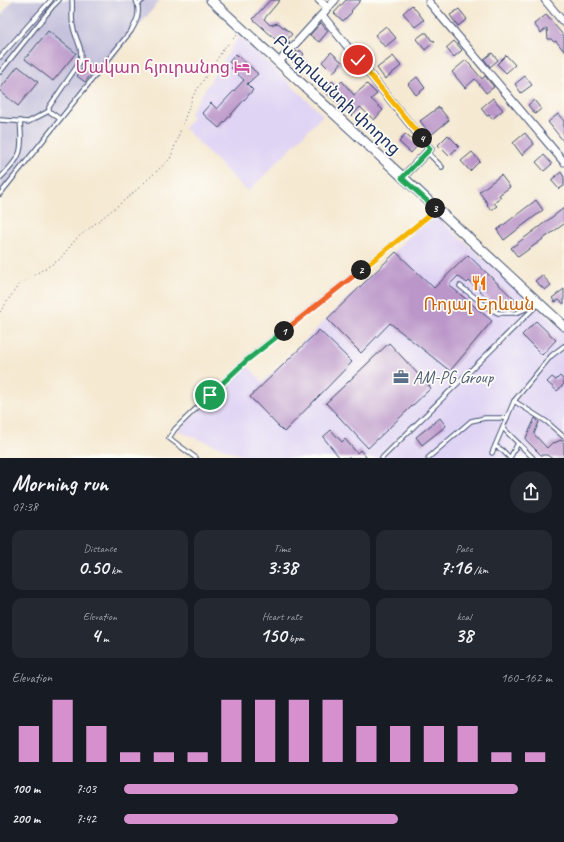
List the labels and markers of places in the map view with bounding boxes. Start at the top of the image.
pin [341,43,375,77]
place label: Մակաո հյուրանոց [75,57,230,78]
hotel icon: Մակաո հյուրանոց [233,58,251,76]
pin: 4 [412,128,432,148]
pin: 3 [425,198,445,218]
pin: 2 [351,260,371,280]
restaurant icon: Ռոյալ Երևան [470,274,488,292]
place label: Ռոյալ Երևան [423,294,535,315]
pin: 1 [274,321,294,341]
place label: AM-PG Group [413,367,495,388]
office icon: AM-PG Group [392,368,410,386]
pin [193,378,227,412]

